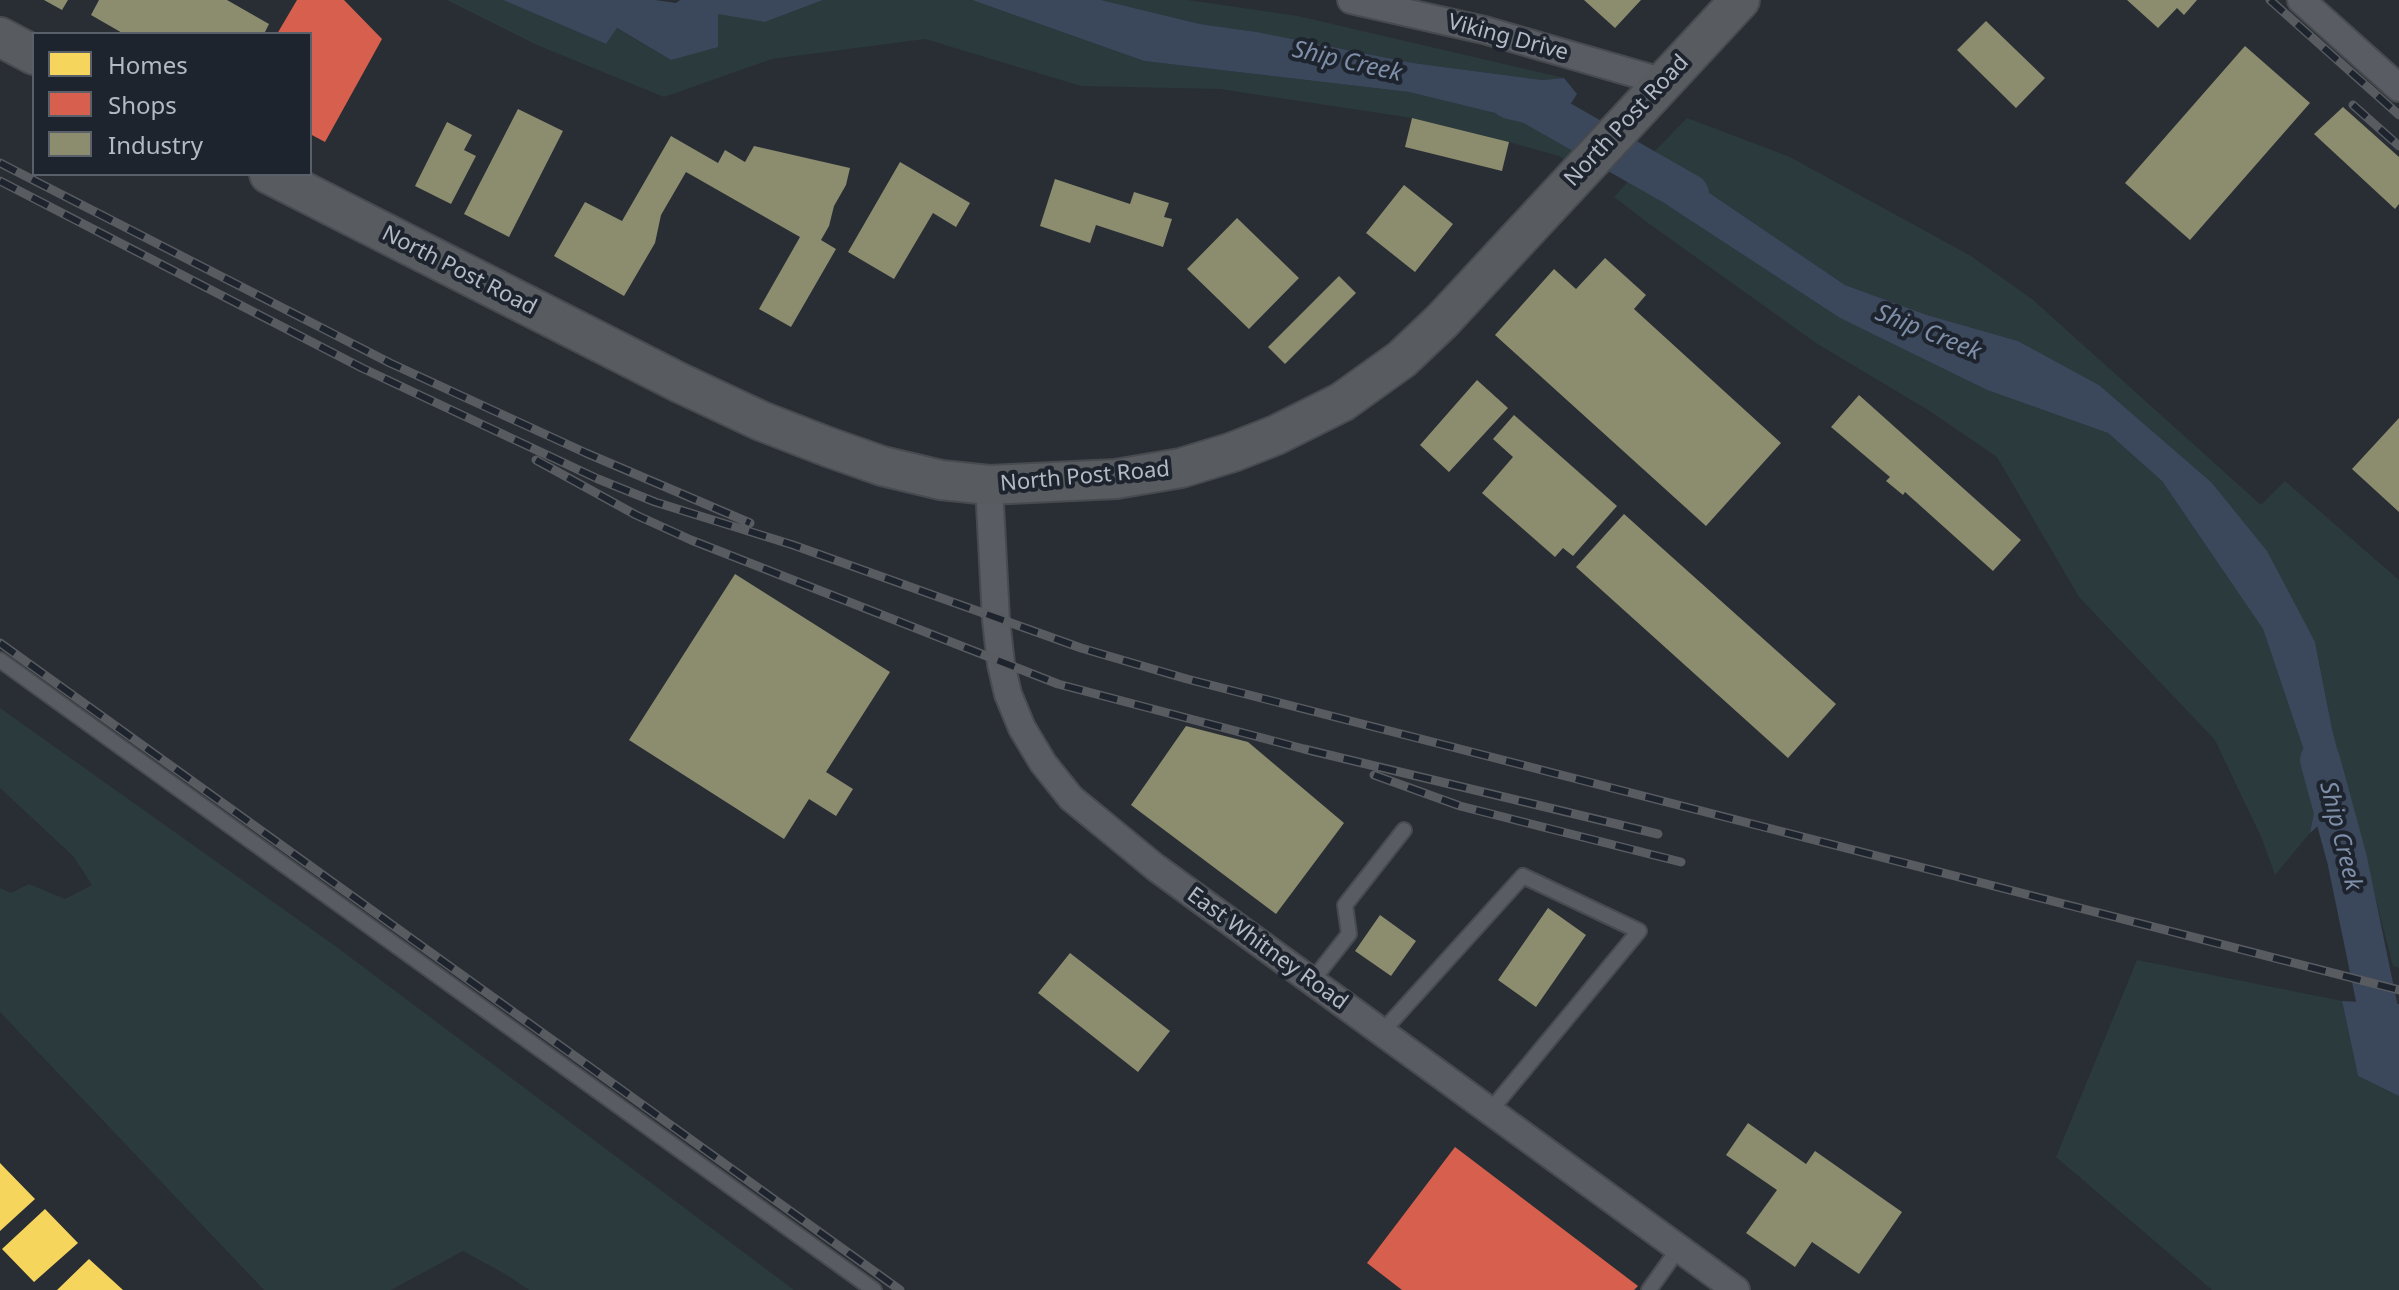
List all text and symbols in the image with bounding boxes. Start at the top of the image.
street label: Viking Drive [1445,9,1571,67]
legend [32,32,312,176]
water label: Ship Creek [1290,35,1404,89]
text: Homes [108,48,188,81]
street label: North Post Road [1559,50,1695,192]
text: Shops [108,88,177,121]
text: Industry [108,128,203,161]
street label: North Post Road [377,221,541,321]
water label: Ship Creek [1871,299,1985,367]
street label: North Post Road [999,456,1171,498]
water label: Ship Creek [2313,779,2367,893]
street label: East Whitney Road [1182,882,1352,1016]

